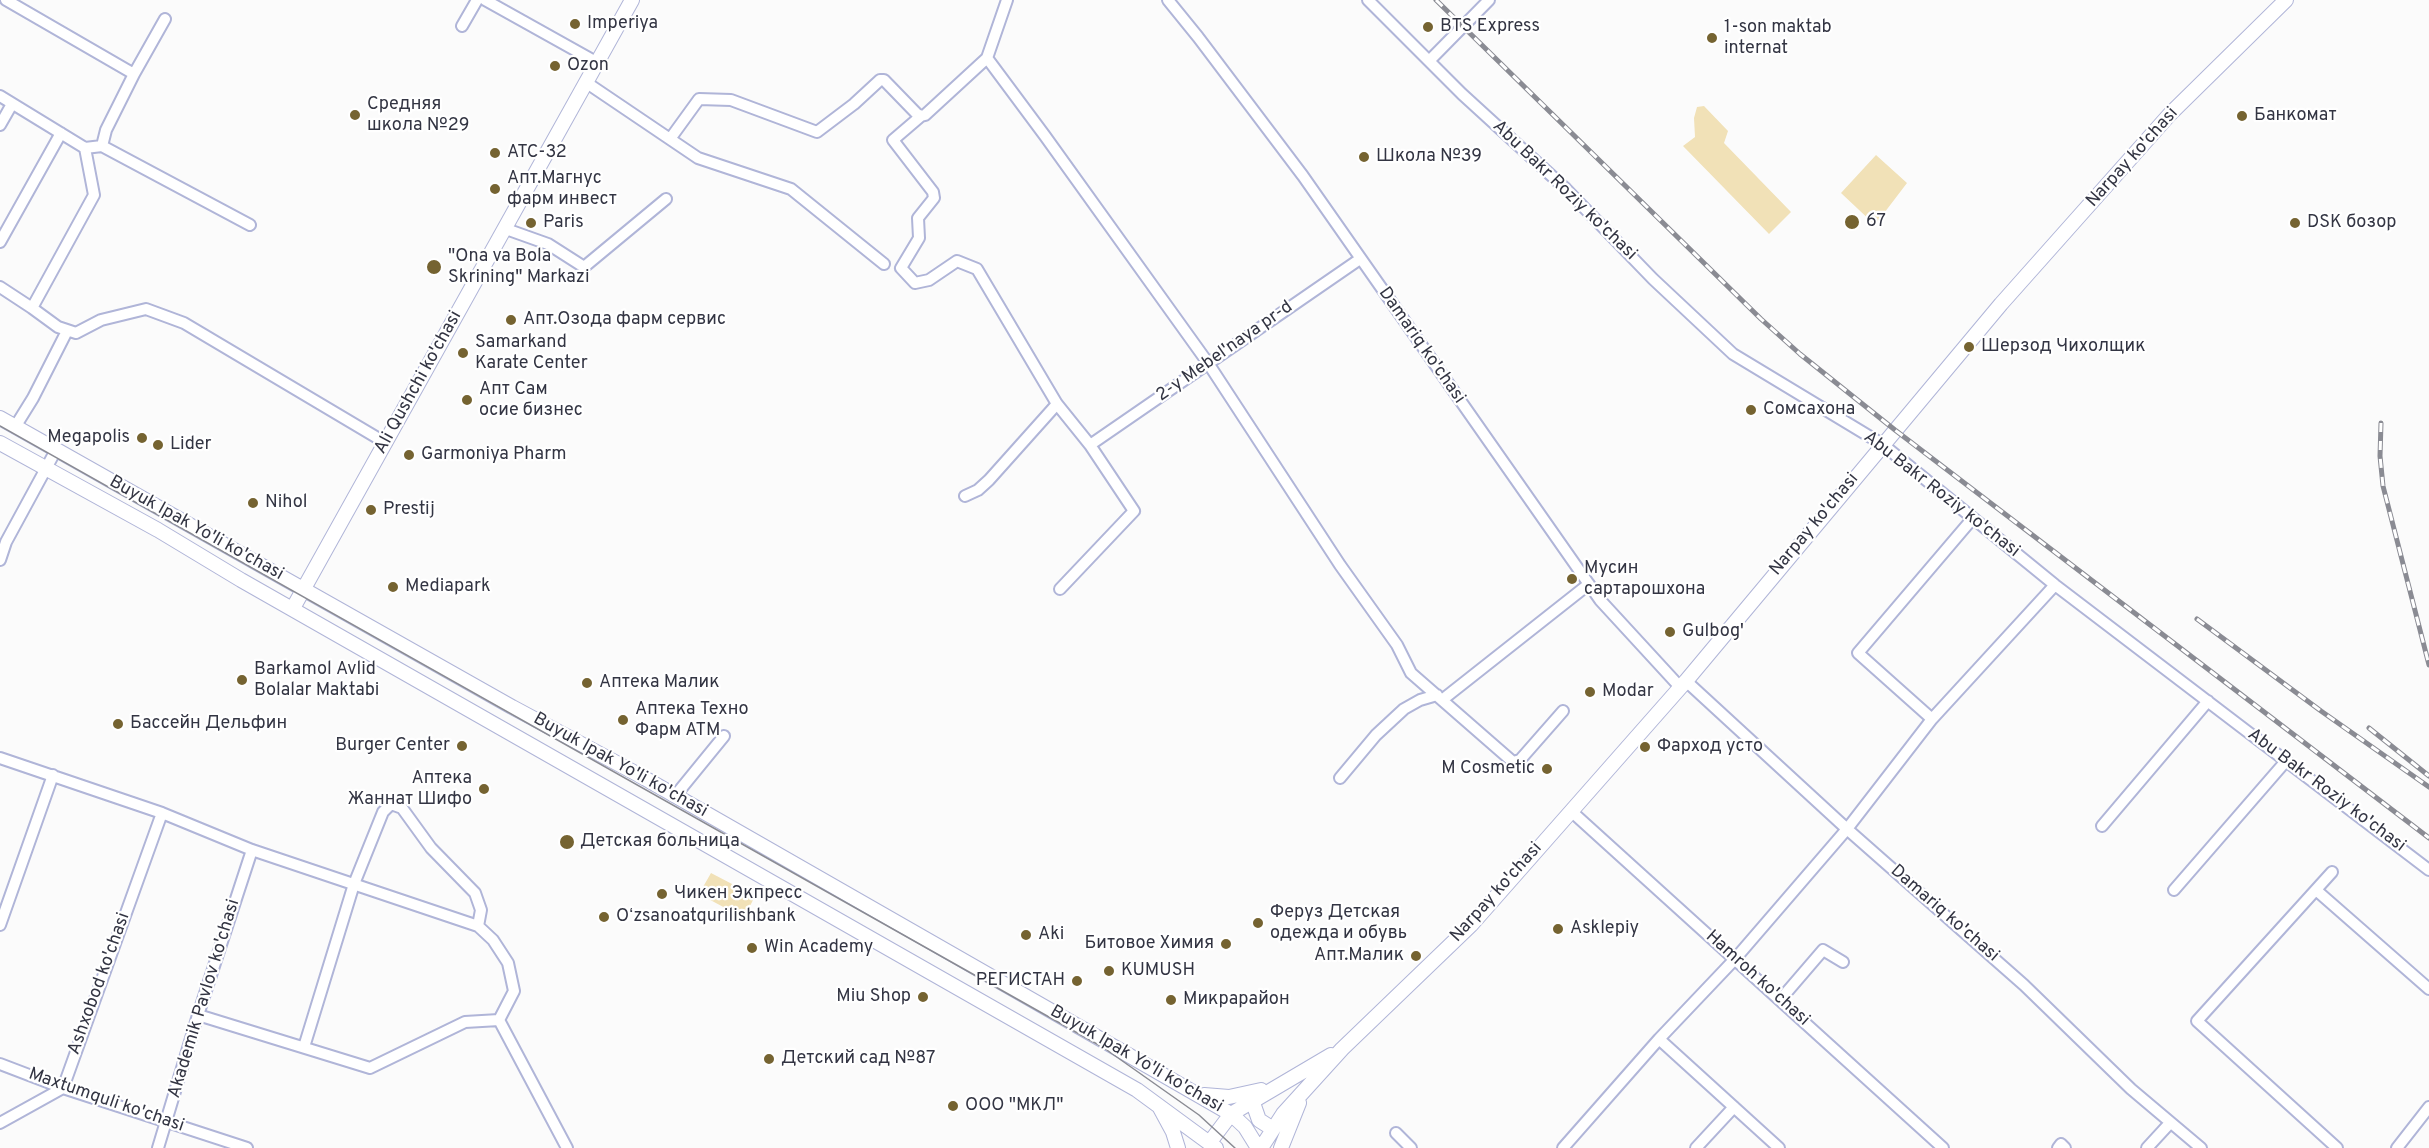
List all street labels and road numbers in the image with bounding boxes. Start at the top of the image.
street label: Narpay ko'chasi [2082,104,2184,212]
street label: Abu Bakr Roziy ko'chasi [1487,116,1641,266]
street label: Damariq ko'chasi [1373,284,1469,408]
street label: 2-y Mebel'naya pr-d [1153,297,1297,407]
street label: Ali Qushchi ko'chasi [371,308,467,458]
street label: Abu Bakr Roziy ko'chasi [1859,427,2023,563]
street label: Narpay ko'chasi [1766,469,1864,581]
street label: Buyuk Ipak Yo'li ko'chasi [105,472,287,586]
street label: Buyuk Ipak Yo'li ko'chasi [529,709,711,823]
street label: Abu Bakr Roziy ko'chasi [2243,724,2409,858]
street label: Narpay ko'chasi [1446,839,1548,947]
street label: Damariq ko'chasi [1885,861,2003,967]
street label: Akademik Pavlov ko'chasi [164,897,246,1101]
street label: Ashxobod ko'chasi [64,910,136,1058]
street label: Hamroh ko'chasi [1700,927,1814,1031]
street label: Buyuk Ipak Yo'li ko'chasi [1046,1002,1226,1118]
street label: Maxtumquli ko'chasi [25,1064,187,1138]

